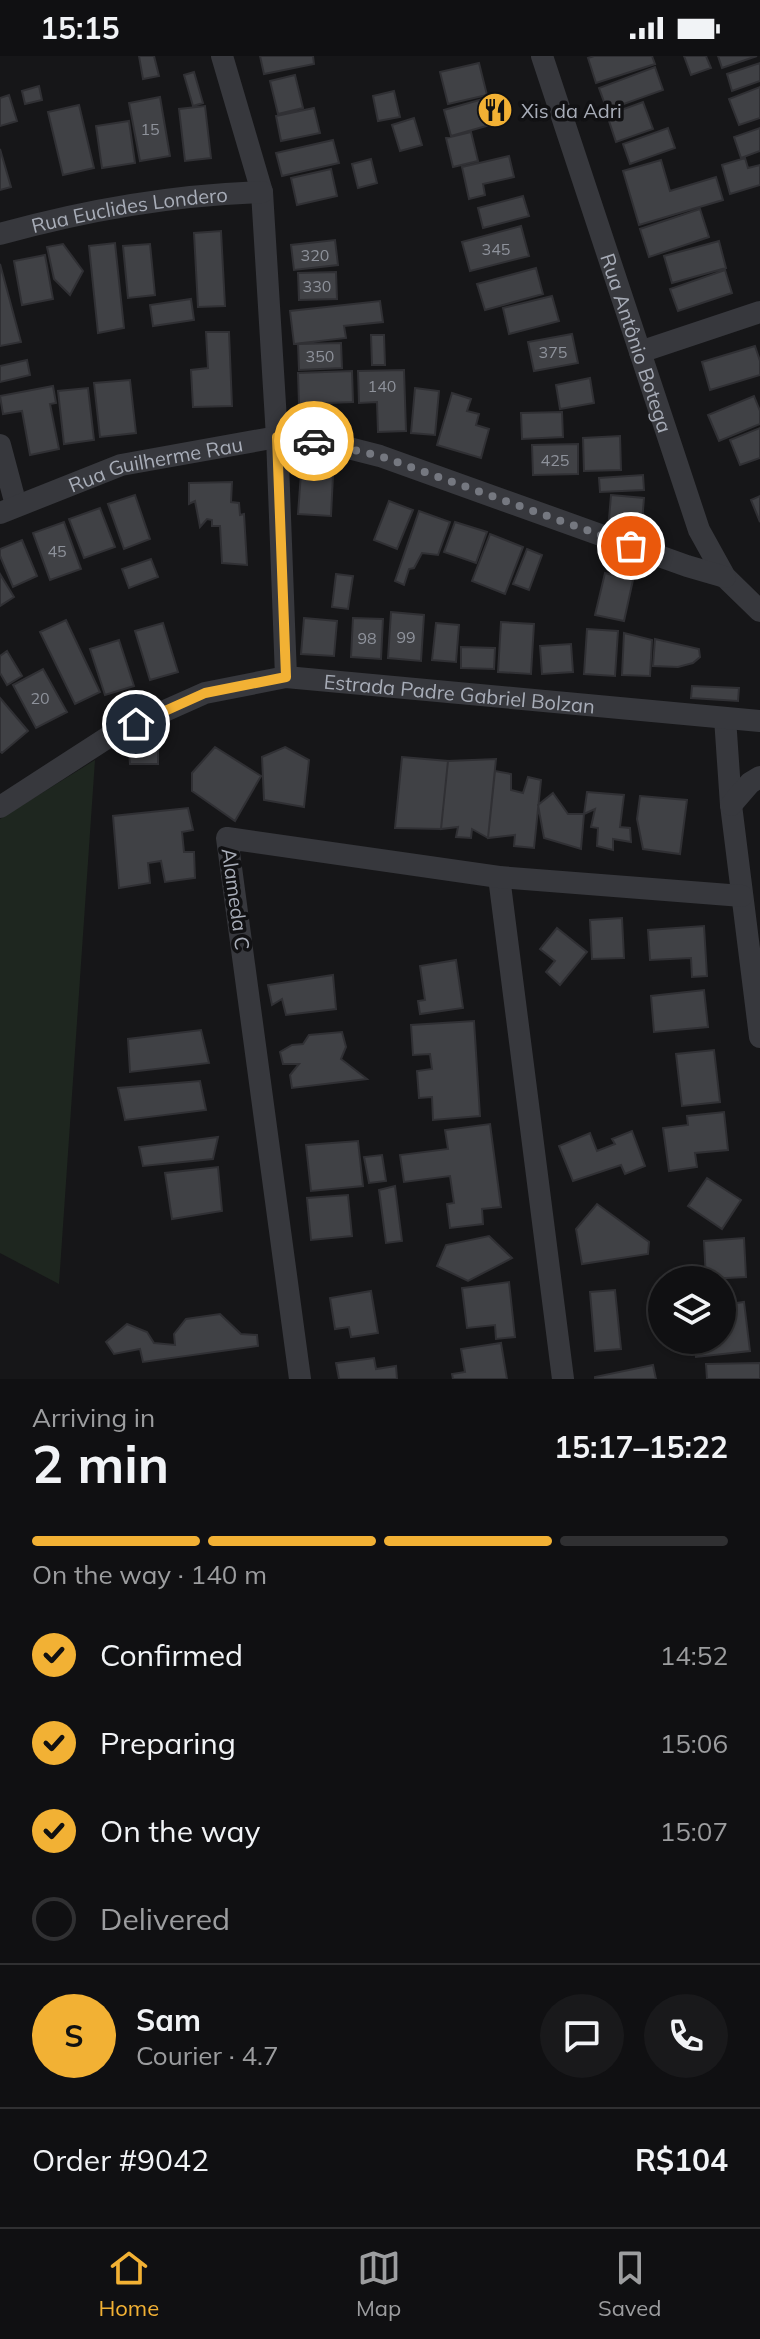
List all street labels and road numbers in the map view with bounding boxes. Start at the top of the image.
street label: Rua Euclides Londero [28,181,228,238]
street label: Rua Antônio Botega [596,250,678,436]
street label: Rua Guilherme Rau [65,431,245,497]
street label: Estrada Padre Gabriel Bolzan [323,668,596,718]
street label: Alameda C [216,846,256,952]

